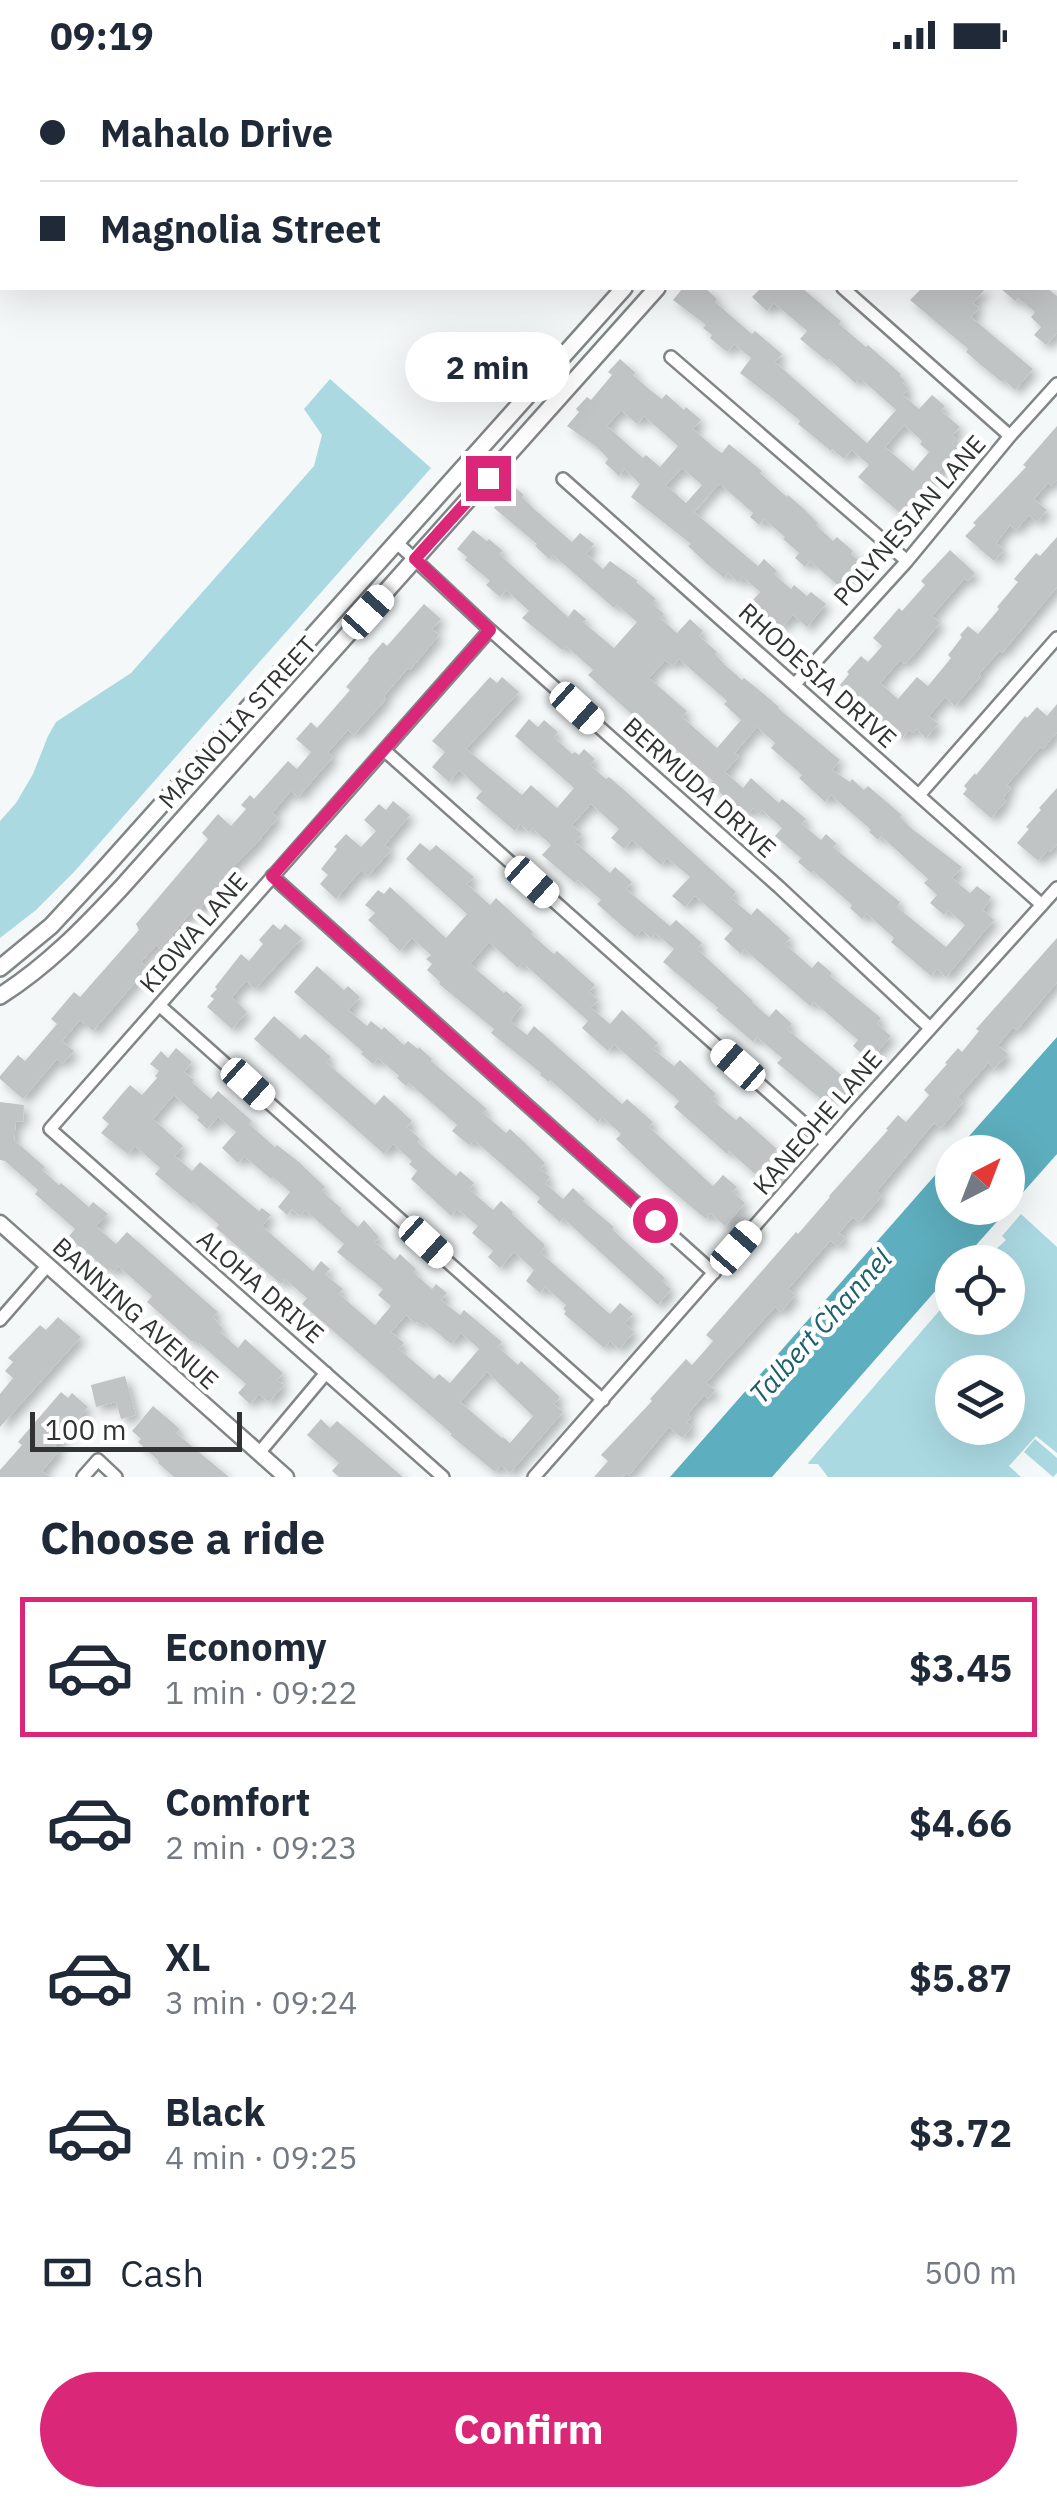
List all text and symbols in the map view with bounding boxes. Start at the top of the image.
text: 09:19 [50,11,154,60]
text: Mahalo Drive [100,108,333,157]
text: Magnolia Street [100,204,381,253]
callout: 2 min [406,333,570,403]
text: 2 min [446,346,529,388]
street label: POLYNESIAN LANE [826,428,992,612]
route end [466,456,511,501]
car [337,580,399,644]
street label: RHODESIA DRIVE [732,595,904,755]
street label: MAGNOLIA STREET [151,629,323,815]
car [545,677,609,739]
street label: BERMUDA DRIVE [616,709,784,865]
car [500,851,564,913]
street label: KIOWA LANE [132,865,254,999]
car [706,1034,770,1096]
street label: KANEOHE LANE [745,1043,889,1201]
car [216,1053,280,1115]
north arrow [935,1135,1025,1225]
map controls [935,1135,1025,1445]
route start [633,1198,678,1243]
car [394,1211,458,1273]
car [705,1216,767,1280]
street label: ALOHA DRIVE [191,1222,331,1350]
street label: BANNING AVENUE [46,1230,226,1396]
water label: Talbert Channel [741,1240,900,1411]
button: locate [935,1245,1025,1335]
button: layers [935,1355,1025,1445]
scale bar [30,1407,242,1452]
text: 100 m [45,1411,126,1448]
text: Choose a ride [40,1508,325,1566]
icon: car [45,1622,135,1712]
text: Economy [165,1622,327,1671]
text: $3.45 [909,1643,1012,1692]
text: 1 min · 09:22 [165,1671,358,1713]
icon: car [45,1777,135,1867]
text: Comfort [165,1777,310,1826]
text: $4.66 [909,1798,1012,1847]
text: 2 min · 09:23 [165,1826,358,1868]
icon: car [45,1932,135,2022]
text: XL [165,1932,211,1981]
text: $5.87 [909,1953,1012,2002]
text: 3 min · 09:24 [165,1981,358,2023]
icon: car [45,2087,135,2177]
text: Black [165,2087,265,2136]
text: $3.72 [909,2108,1012,2157]
text: 4 min · 09:25 [165,2136,358,2178]
icon: cash [40,2245,95,2300]
text: Cash [120,2248,204,2297]
text: 500 m [924,2251,1017,2293]
button: Confirm [40,2372,1017,2487]

